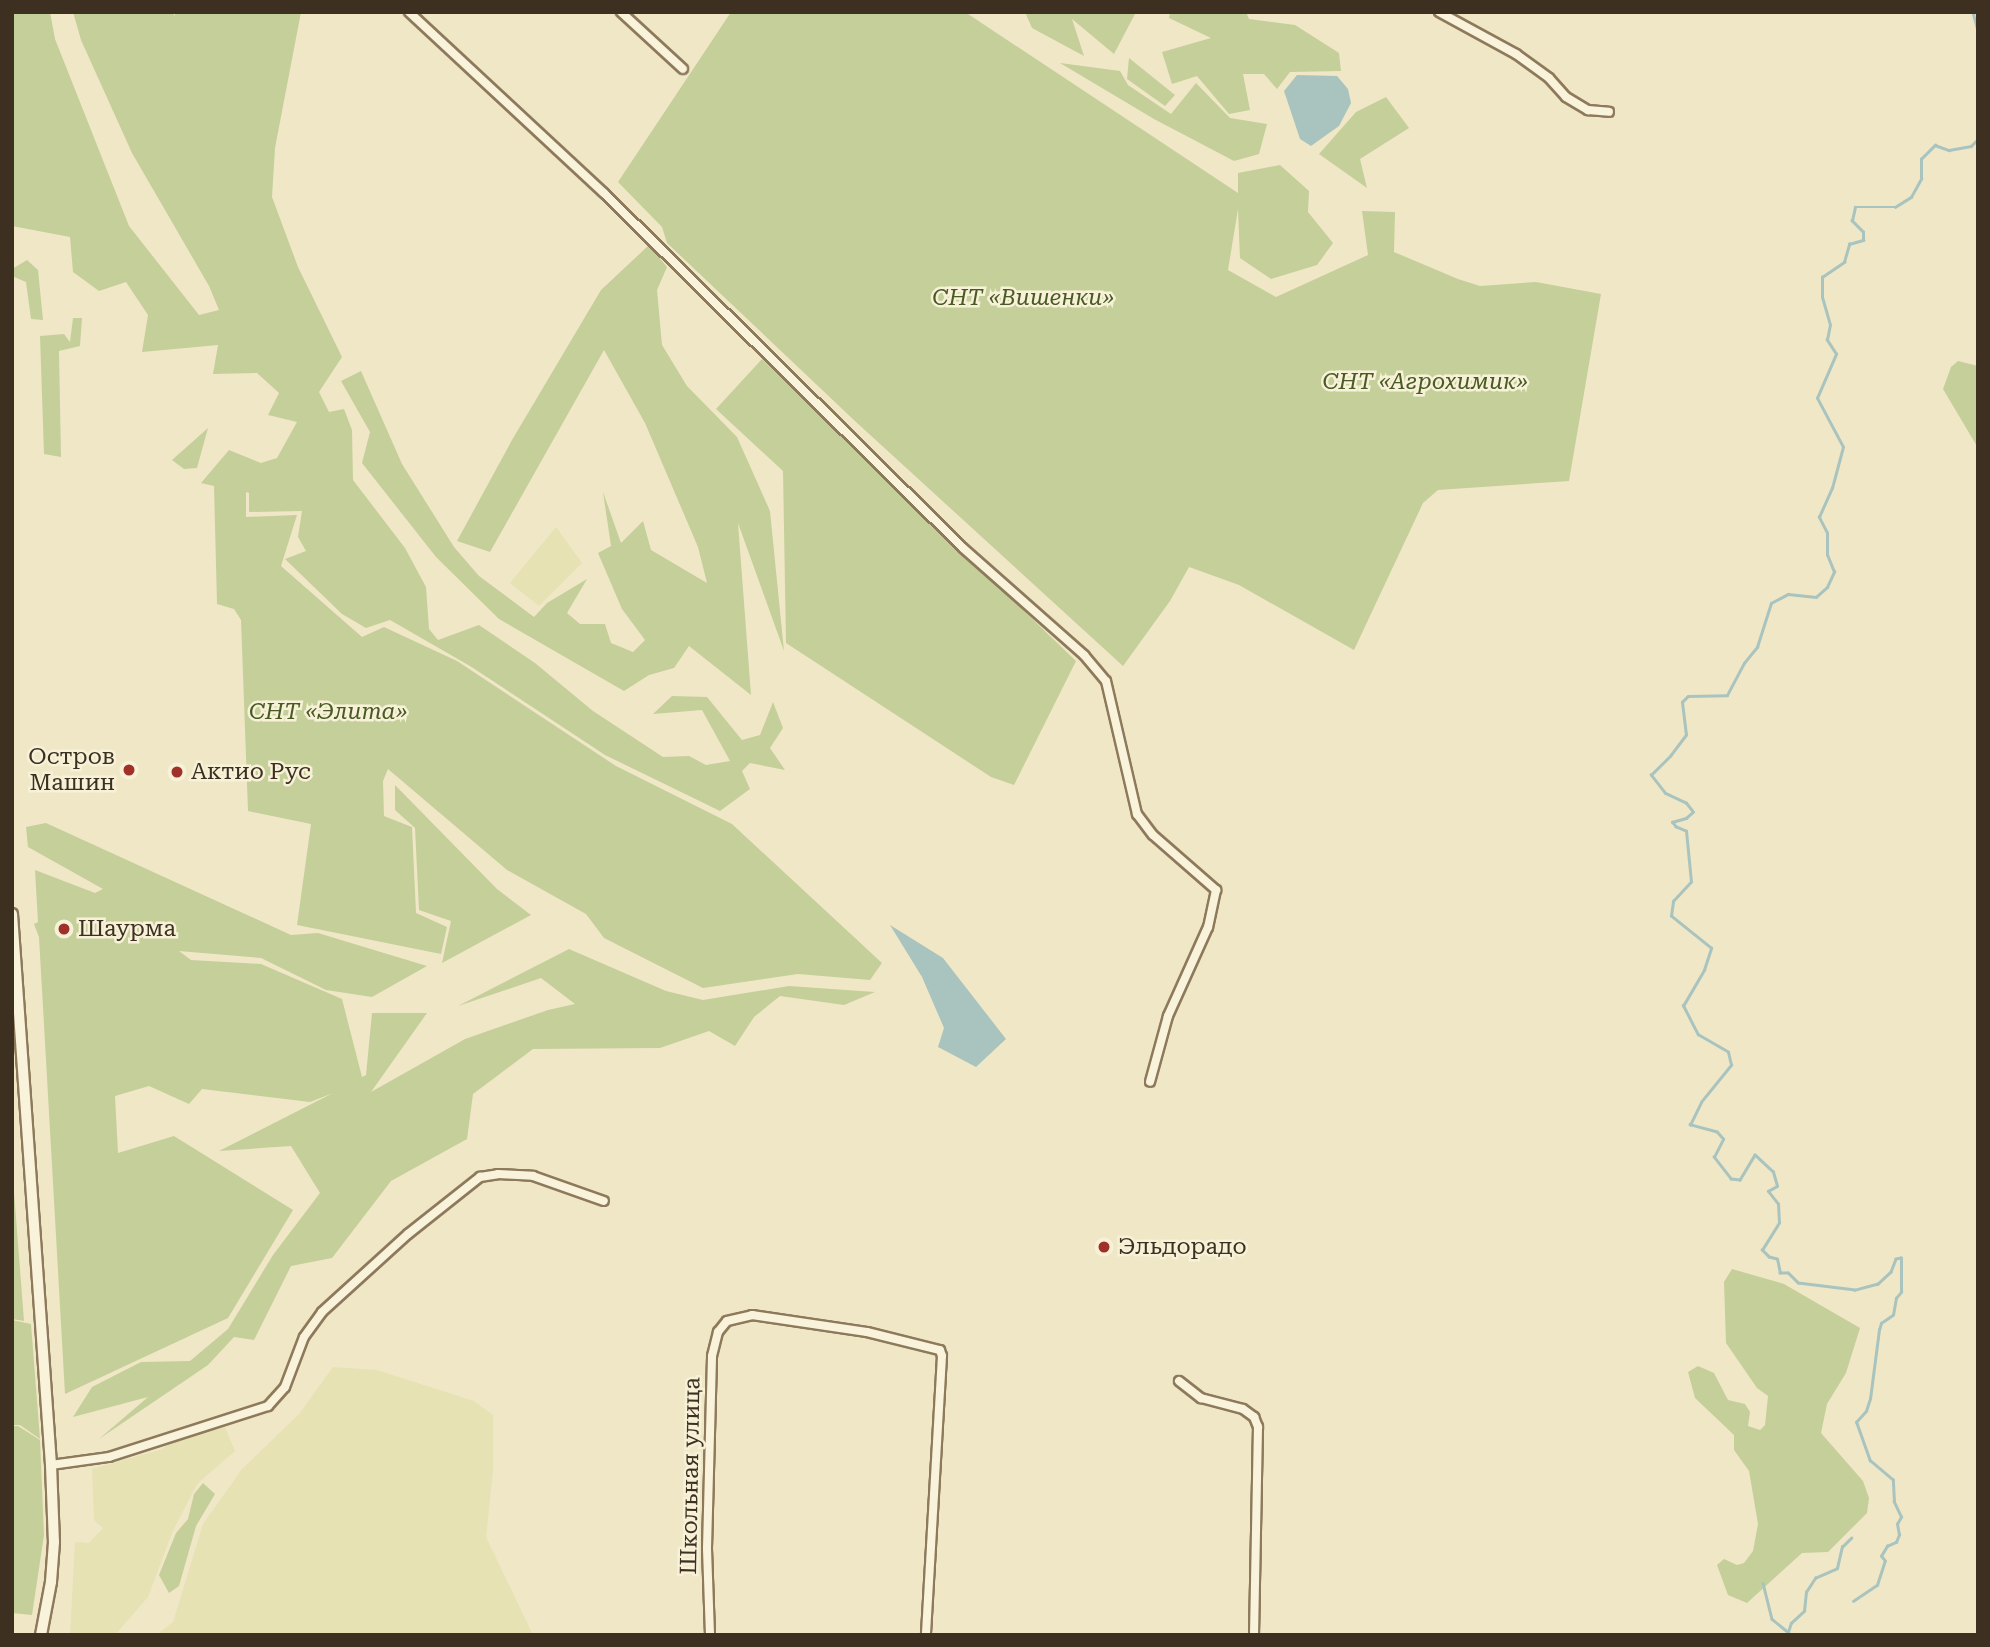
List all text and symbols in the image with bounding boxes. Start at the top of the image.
park label: СНТ «Вишенки» [932,284,1114,312]
park label: СНТ «Агрохимик» [1322,368,1528,396]
park label: СНТ «Элита» [249,698,407,726]
place label: Остров Машин [28,743,115,797]
place label: Актио Рус [191,758,311,786]
marker: Остров Машин [121,762,137,778]
marker: Актио Рус [169,764,185,780]
place label: Шаурма [78,915,176,943]
marker: Шаурма [56,921,72,937]
place label: Эльдорадо [1118,1233,1247,1261]
marker: Эльдорадо [1096,1239,1112,1255]
street label: Школьная улица [675,1377,707,1575]

